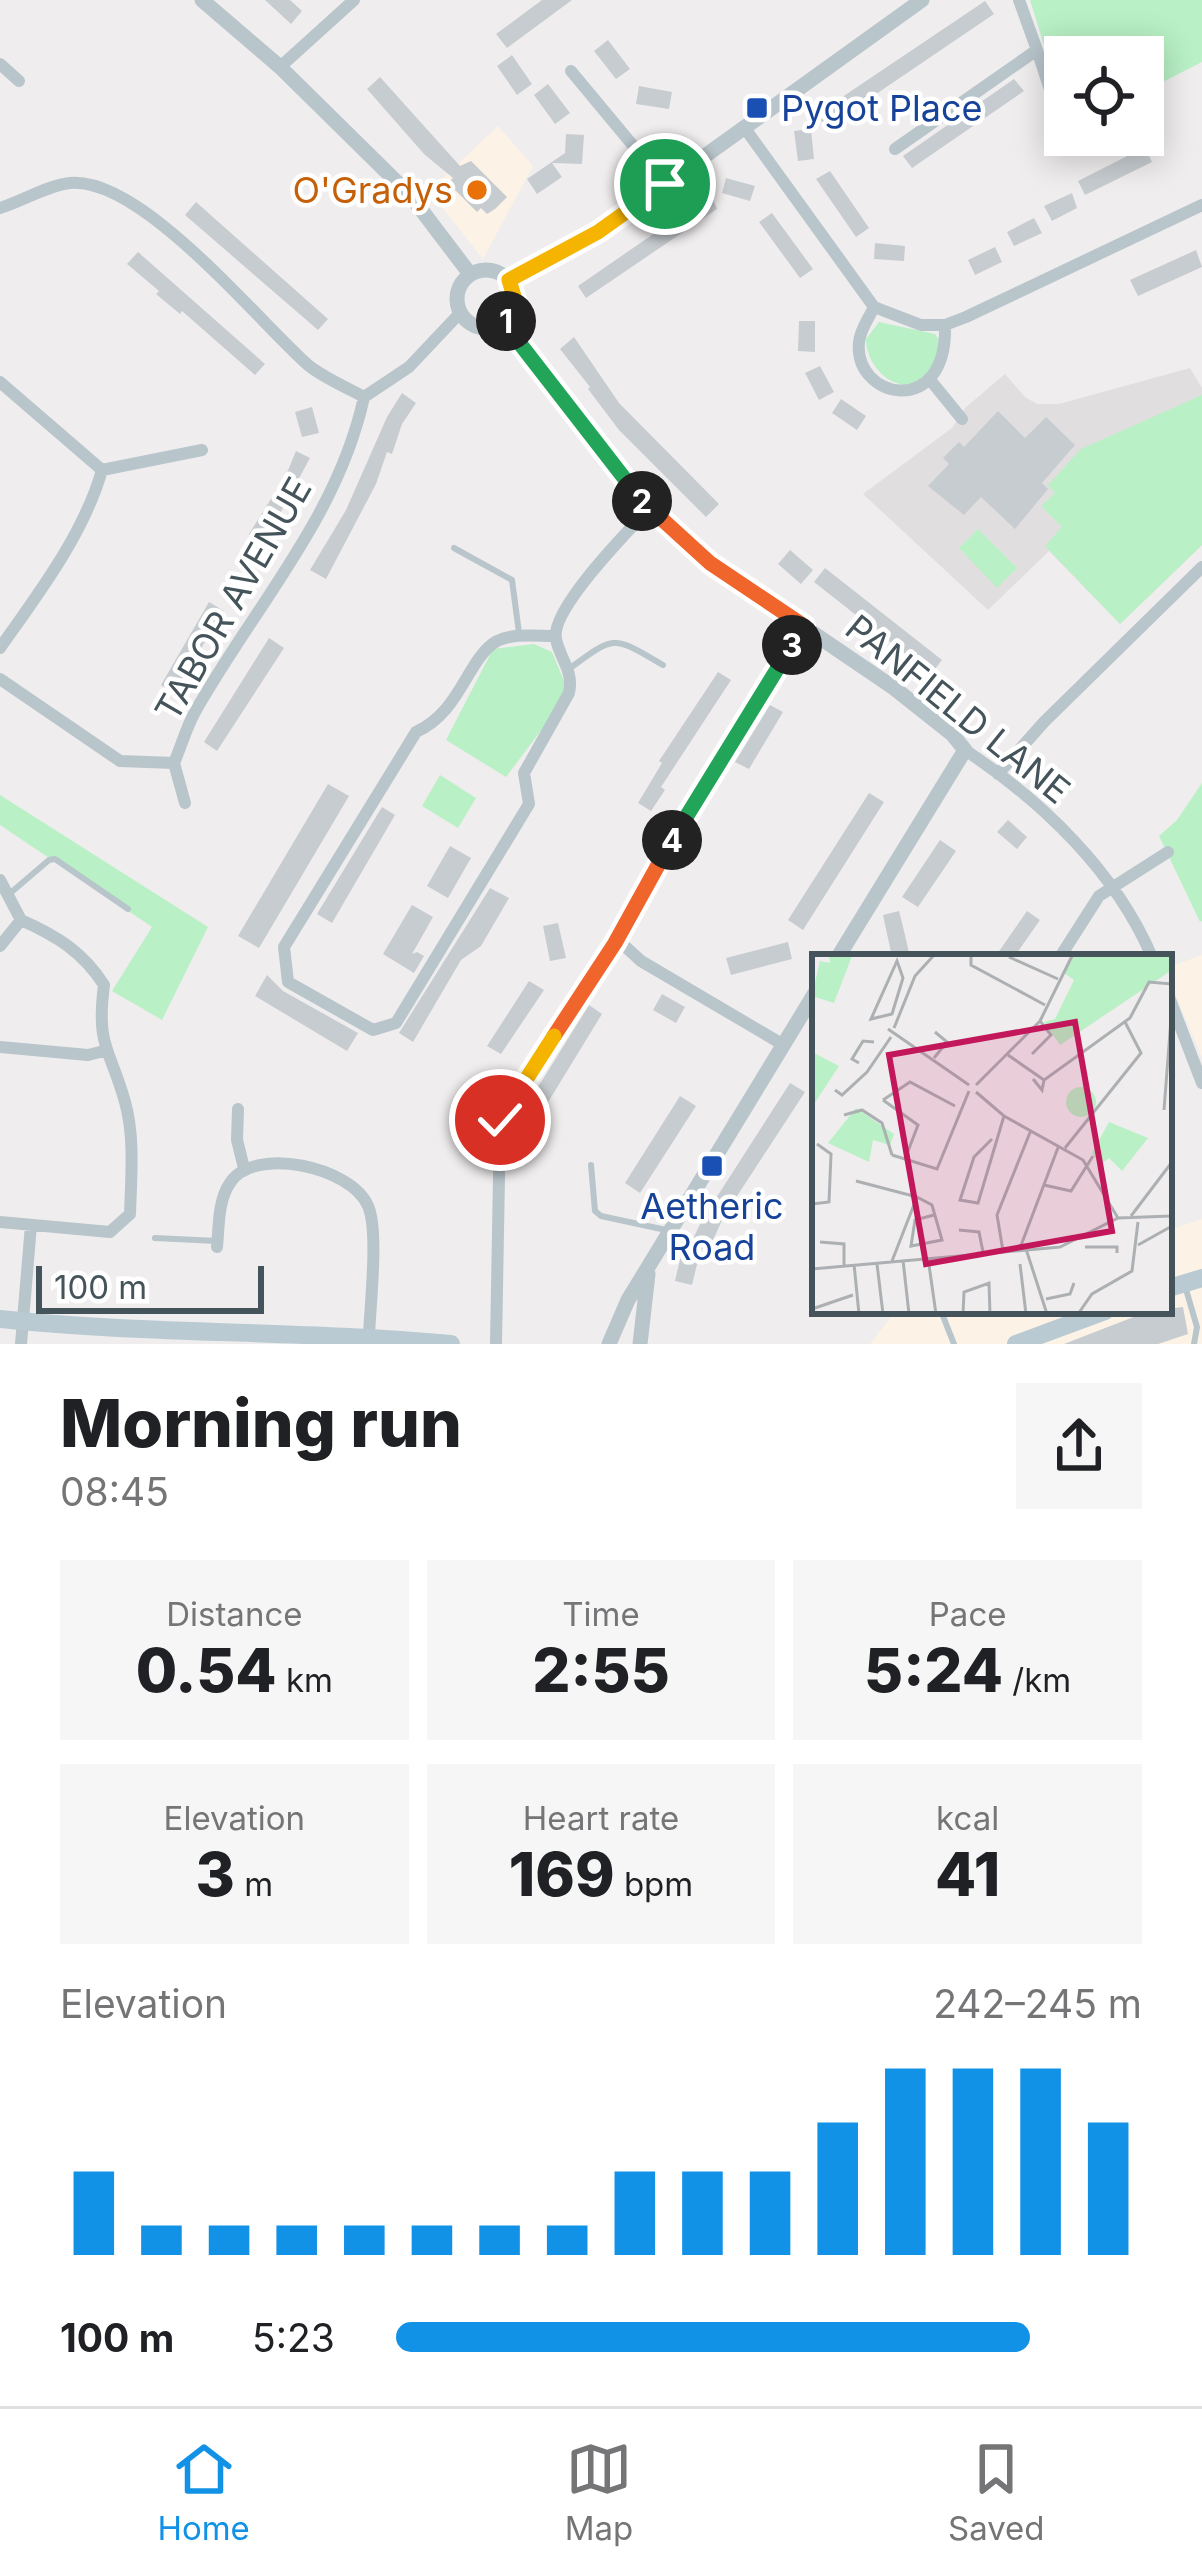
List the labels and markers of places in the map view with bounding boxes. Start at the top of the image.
place label: Pygot Place [781,86,983,130]
marker: Pygot Place [744,95,770,121]
pin [614,133,716,235]
place label: O'Gradys [293,168,453,212]
marker: O'Gradys [464,177,490,203]
pin: 1 [476,291,536,351]
pin: 2 [612,471,672,531]
pin: 3 [762,615,822,675]
pin: 4 [642,810,702,870]
pin [449,1069,551,1171]
marker: Aetheric Road [699,1153,725,1179]
place label: Aetheric Road [640,1184,784,1269]

